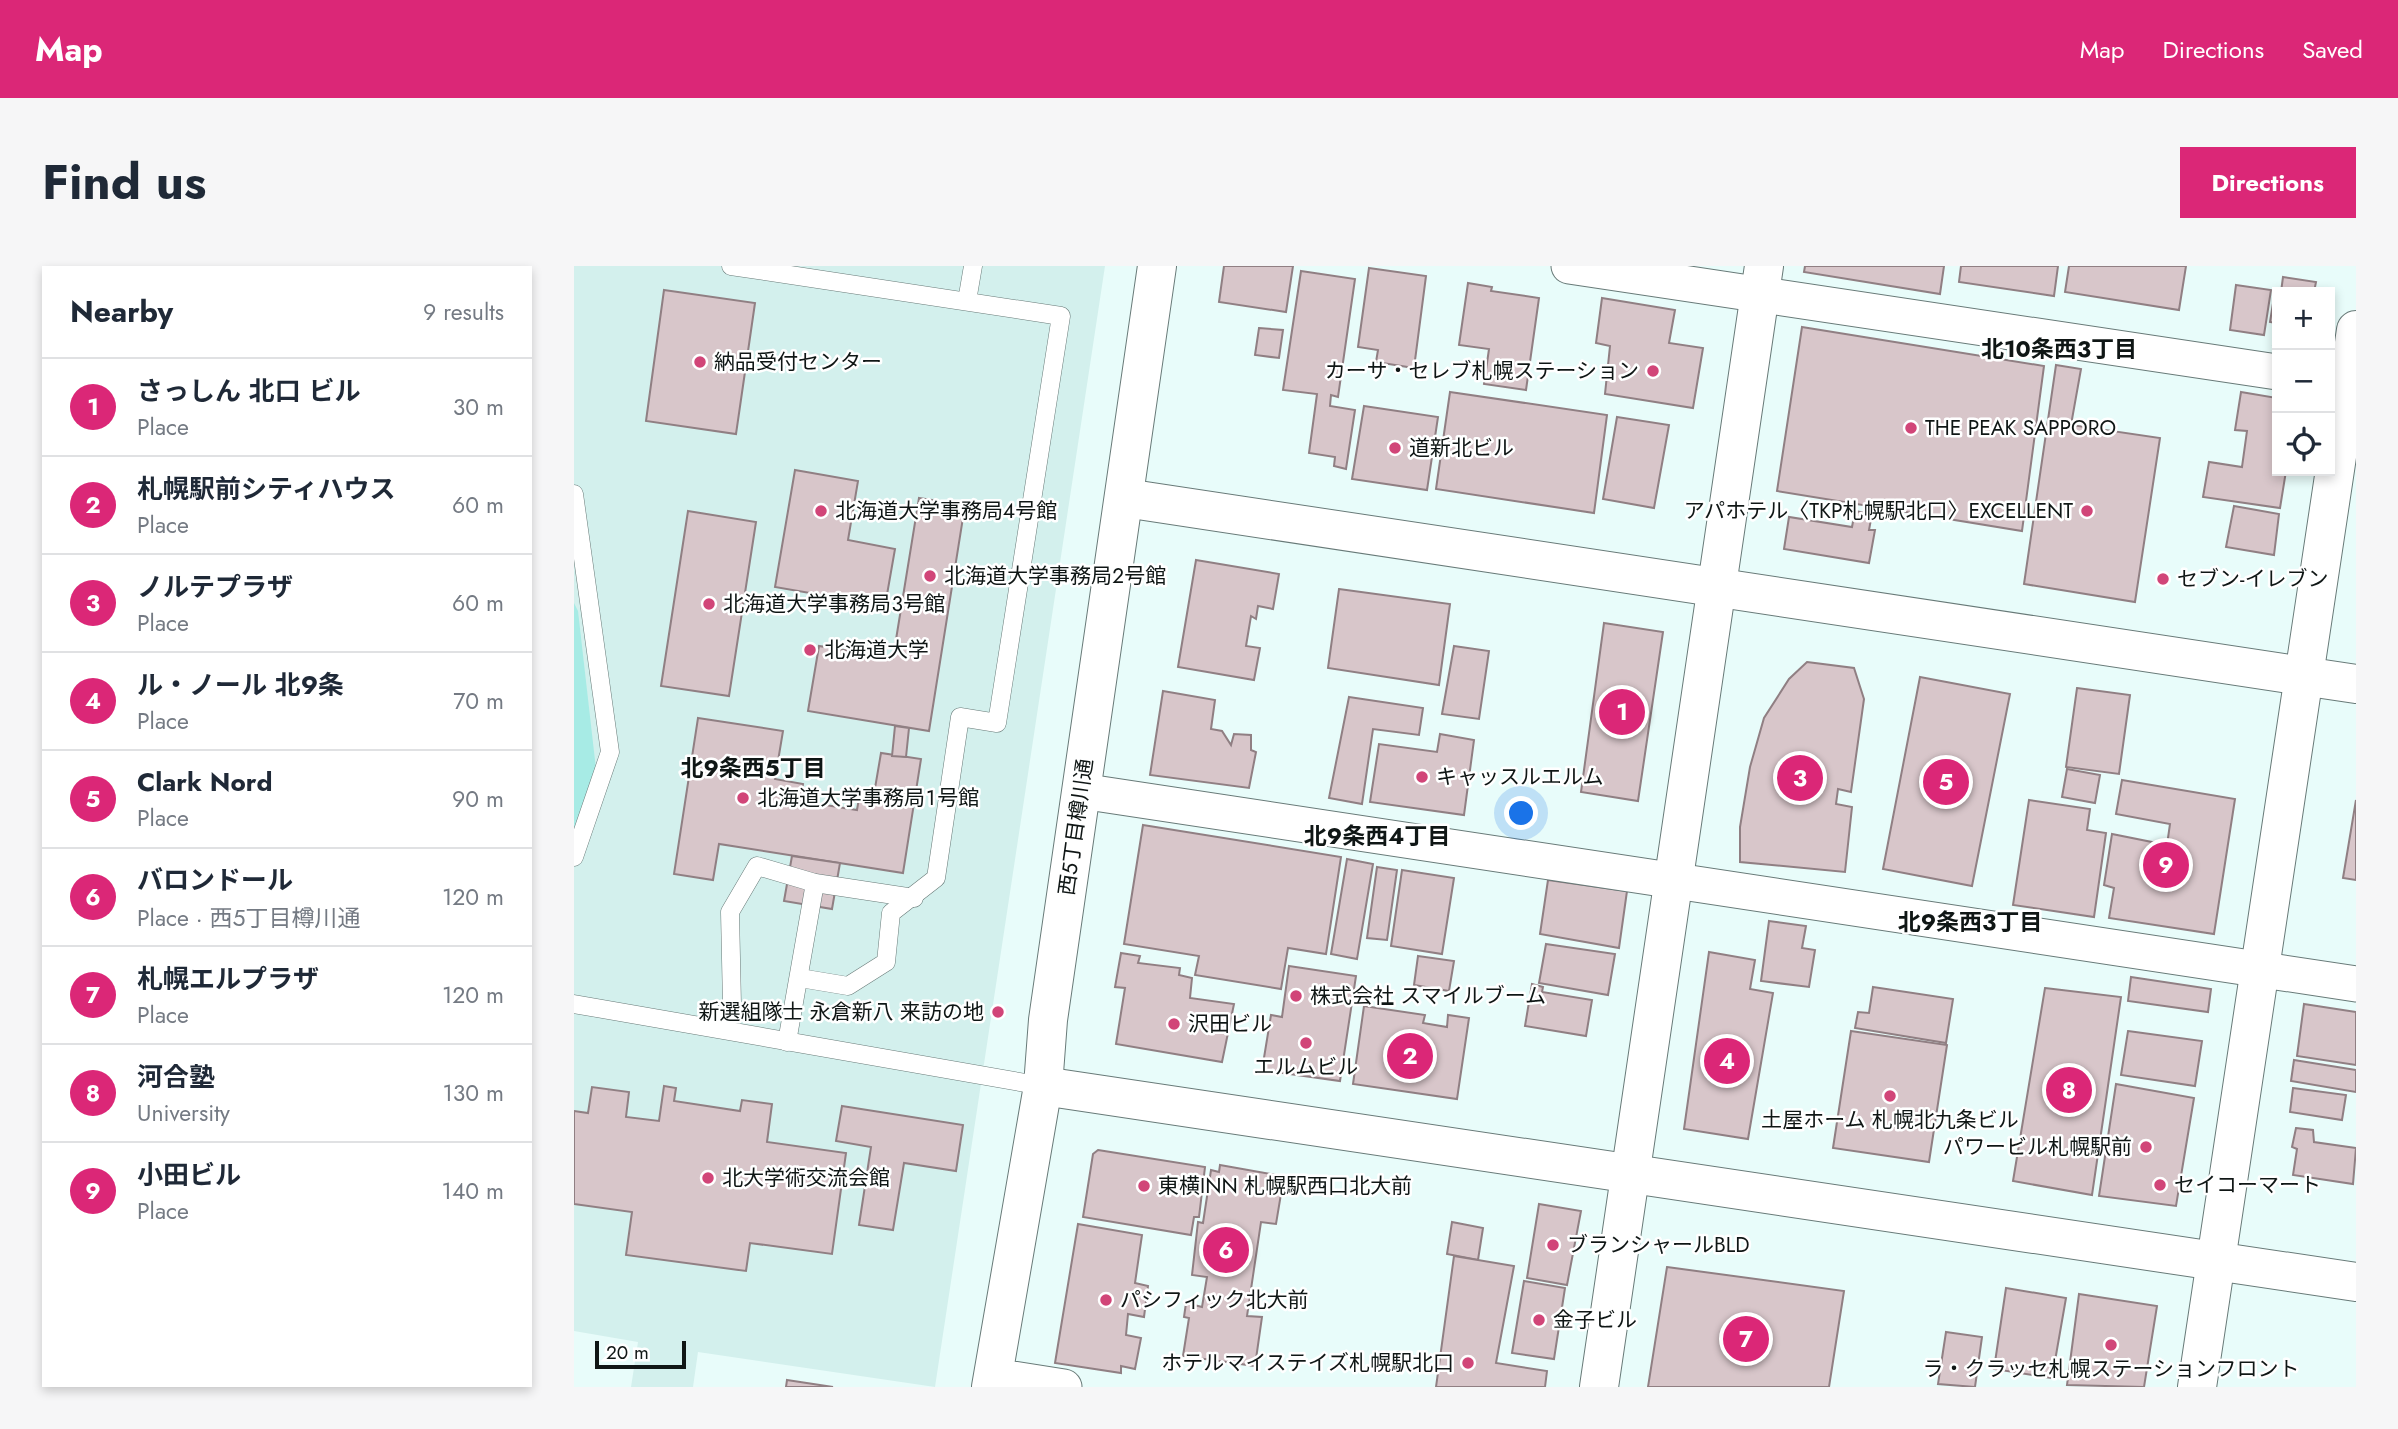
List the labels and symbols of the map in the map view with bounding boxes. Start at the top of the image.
district label: 北10条西3丁目 [1981,332,2137,366]
place label: 納品受付センター [714,347,882,377]
marker: 納品受付センター [692,354,708,370]
place label: カーサ・セレブ札幌ステーション [1325,356,1639,386]
marker: カーサ・セレブ札幌ステーション [1645,363,1661,379]
place label: THE PEAK SAPPORO [1925,413,2116,443]
marker: THE PEAK SAPPORO [1903,420,1919,436]
place label: 道新北ビル [1409,433,1514,463]
marker: 道新北ビル [1387,440,1403,456]
place label: 北海道大学事務局４号館 [835,496,1057,526]
place label: アパホテル〈TKP札幌駅北口〉EXCELLENT [1684,496,2073,526]
marker: 北海道大学事務局４号館 [813,503,829,519]
marker: アパホテル〈TKP札幌駅北口〉EXCELLENT [2079,503,2095,519]
place label: 北海道大学事務局２号館 [944,561,1166,591]
place label: セブン-イレブン [2177,564,2328,594]
marker: 北海道大学事務局２号館 [922,568,938,584]
marker: セブン-イレブン [2155,571,2171,587]
place label: 北海道大学事務局３号館 [723,589,945,619]
marker: 北海道大学事務局３号館 [701,596,717,612]
place label: 北海道大学 [824,635,929,665]
marker: 北海道大学 [802,642,818,658]
pin: 1 [1599,686,1645,738]
district label: 北9条西5丁目 [680,751,826,785]
pin: 3 [1777,752,1823,804]
pin: 5 [1923,756,1969,808]
street label: 西5丁目樽川通 [1052,757,1100,897]
place label: キャッスルエルム [1436,762,1604,792]
marker: キャッスルエルム [1414,769,1430,785]
place label: 北海道大学事務局１号館 [757,783,979,813]
marker: 北海道大学事務局１号館 [735,790,751,806]
your location [1504,796,1538,830]
district label: 北9条西4丁目 [1304,819,1450,853]
pin: 9 [2143,839,2189,891]
district label: 北9条西3丁目 [1898,905,2042,939]
place label: 株式会社 スマイルブーム [1310,981,1546,1011]
marker: 株式会社 スマイルブーム [1288,988,1304,1004]
place label: 新選組隊士 永倉新八 来訪の地 [698,997,984,1027]
marker: 新選組隊士 永倉新八 来訪の地 [990,1004,1006,1020]
place label: 沢田ビル [1188,1009,1272,1039]
marker: 沢田ビル [1166,1016,1182,1032]
pin: 2 [1387,1030,1433,1082]
marker: エルムビル [1298,1035,1314,1051]
pin: 4 [1704,1035,1750,1087]
place label: エルムビル [1254,1052,1358,1082]
pin: 8 [2046,1064,2092,1116]
marker: 土屋ホーム 札幌北九条ビル [1882,1088,1898,1104]
place label: 土屋ホーム 札幌北九条ビル [1761,1105,2019,1135]
place label: パワービル札幌駅前 [1943,1132,2132,1162]
marker: パワービル札幌駅前 [2138,1139,2154,1155]
place label: 北大学術交流会館 [722,1163,890,1193]
marker: 北大学術交流会館 [700,1170,716,1186]
place label: セイコーマート [2174,1170,2321,1200]
place label: 東横INN 札幌駅西口北大前 [1158,1171,1412,1201]
marker: セイコーマート [2152,1177,2168,1193]
marker: 東横INN 札幌駅西口北大前 [1136,1178,1152,1194]
pin: 6 [1203,1224,1249,1276]
place label: ブランシャールBLD [1567,1230,1749,1260]
marker: ブランシャールBLD [1545,1237,1561,1253]
place label: パシフィック北大前 [1120,1285,1309,1315]
marker: パシフィック北大前 [1098,1292,1114,1308]
place label: 金子ビル [1553,1305,1637,1335]
marker: 金子ビル [1531,1312,1547,1328]
pin: 7 [1723,1313,1769,1365]
marker: ラ・クラッセ札幌ステーションフロント [2103,1337,2119,1353]
scale bar [595,1338,686,1370]
place label: ホテルマイステイズ札幌駅北口 [1161,1348,1454,1378]
place label: ラ・クラッセ札幌ステーションフロント [1923,1354,2299,1384]
marker: ホテルマイステイズ札幌駅北口 [1460,1355,1476,1371]

